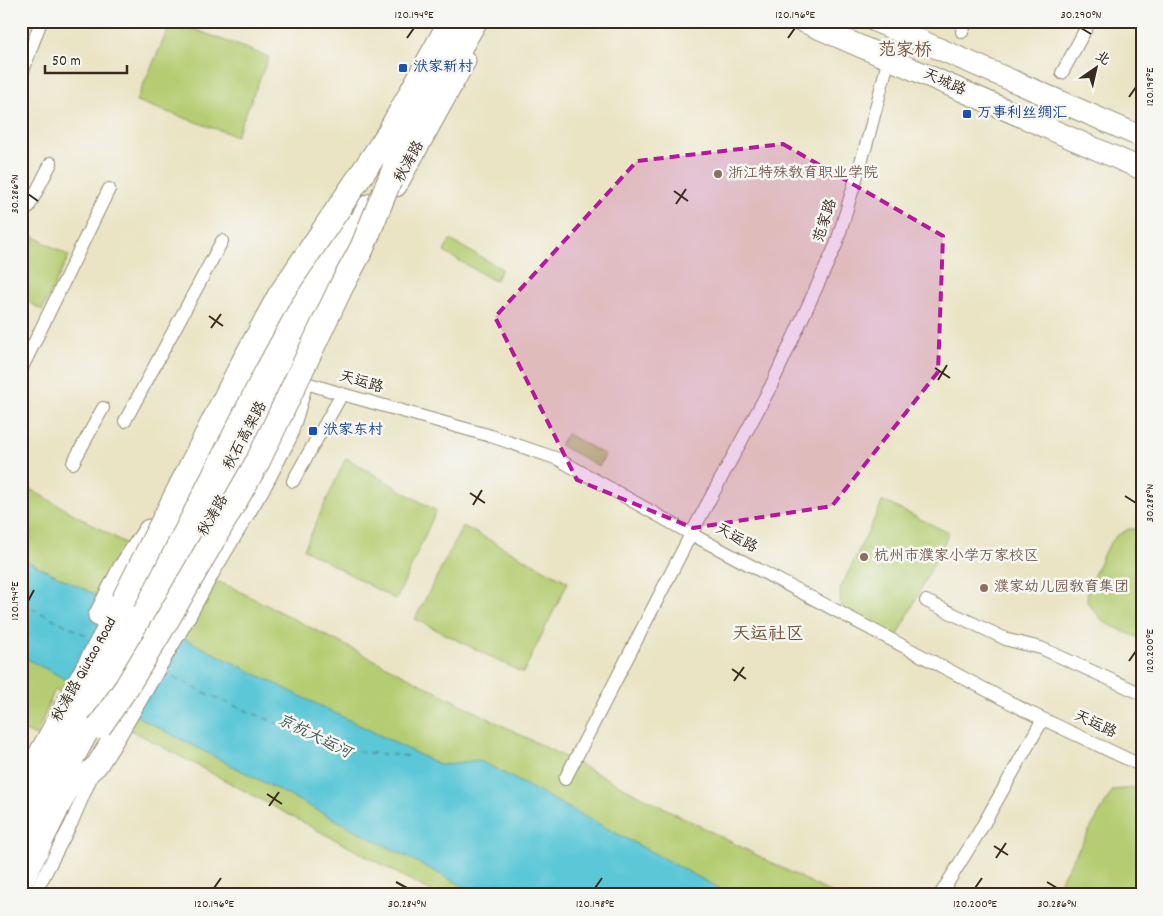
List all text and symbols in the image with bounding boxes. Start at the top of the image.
text: 120.194°E [395,7,434,24]
text: 120.196°E [775,7,815,24]
text: 30.290°N [1061,7,1102,24]
district label: 范家桥 [878,39,932,64]
scale bar [45,42,128,74]
north arrow [1070,42,1120,92]
text: 北 [1091,47,1114,71]
text: 50 m [52,51,81,73]
place label: 洑家新村 [413,57,473,79]
marker: 洑家新村 [397,62,409,74]
street label: 天城路 [919,64,969,102]
text: 120.198°E [1142,67,1159,106]
place label: 万事利丝绸汇 [977,103,1067,125]
marker: 万事利丝绸汇 [961,108,973,120]
street label: 秋涛路 [389,137,431,187]
place label: 浙江特殊教育职业学院 [728,163,878,185]
marker: 浙江特殊教育职业学院 [712,168,724,180]
text: 30.286°N [7,174,24,214]
street label: 范家路 [809,196,843,246]
street label: 天运路 [336,366,386,400]
street label: 秋石高架路 [219,398,273,474]
place label: 洑家东村 [323,420,383,442]
marker: 洑家东村 [307,425,319,437]
text: 30.288°N [1142,484,1159,522]
street label: 秋涛路 [193,491,235,541]
street label: 天运路 [711,519,761,559]
place label: 杭州市濮家小学万家校区 [874,546,1039,568]
marker: 杭州市濮家小学万家校区 [858,551,870,563]
place label: 濮家幼儿园教育集团 [994,577,1129,599]
text: 120.194°E [7,581,24,620]
marker: 濮家幼儿园教育集团 [978,582,990,594]
street label: 秋涛路 Qiutao Road [47,613,123,727]
district label: 天运社区 [732,623,804,648]
text: 120.200°E [1142,628,1159,673]
street label: 天运路 [1070,706,1120,744]
water label: 京杭大运河 [273,709,358,766]
text: 120.196°E [194,896,234,913]
text: 30.284°N [388,896,426,913]
text: 120.198°E [576,896,615,913]
text: 120.200°E [953,896,998,913]
text: 30.286°N [1037,896,1077,913]

